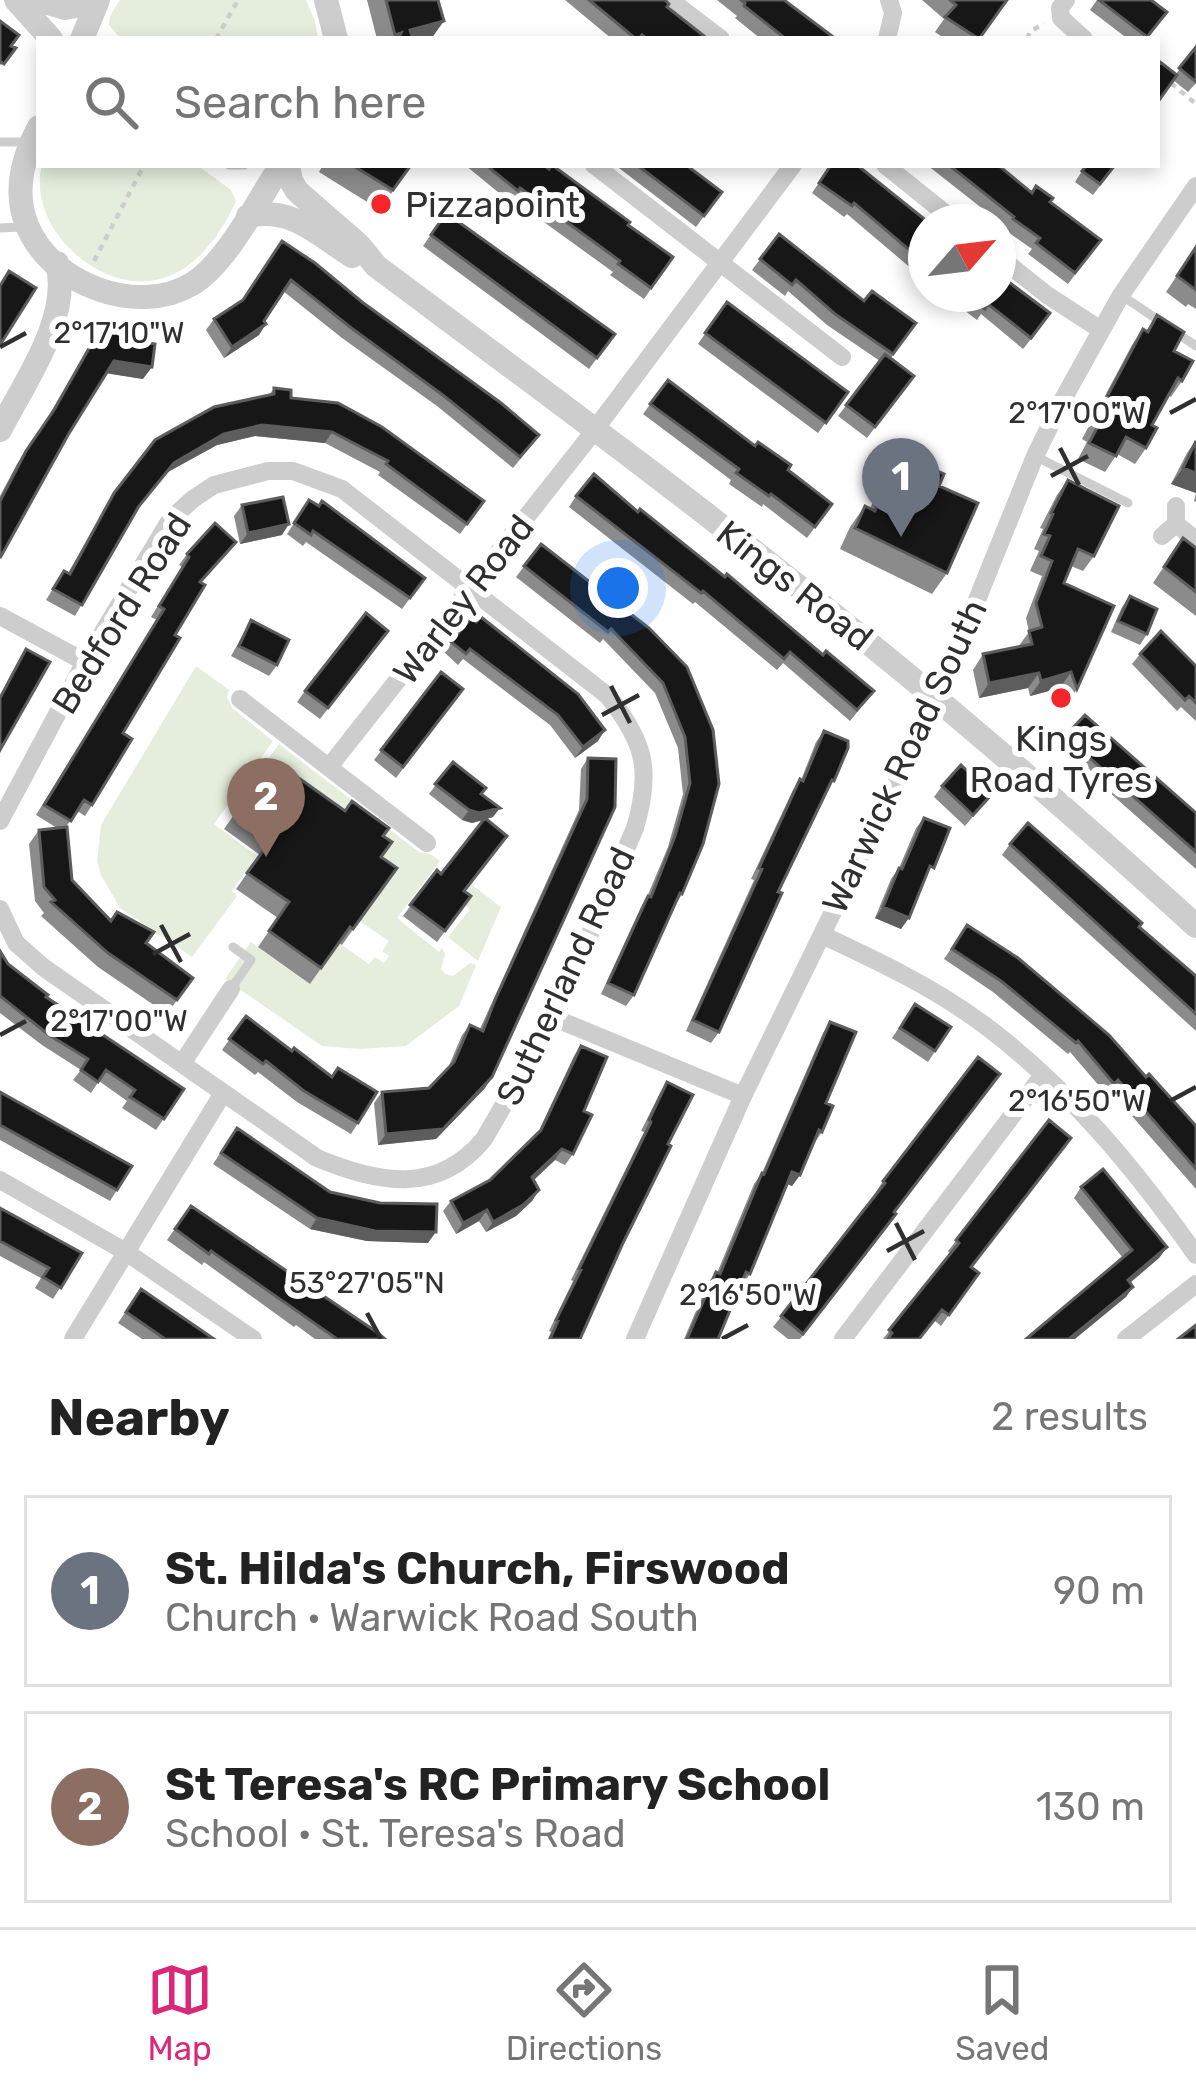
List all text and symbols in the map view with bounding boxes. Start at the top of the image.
search box [36,36,1160,168]
icon: search [78,69,144,135]
text: Search here [174,76,426,129]
place label: Pizzapoint [405,183,580,226]
marker: Pizzapoint [368,191,394,217]
north arrow [908,204,1016,312]
text: 2°17'10"W [53,315,185,351]
text: 2°17'00"W [1008,395,1146,431]
pin: 1 [862,438,940,537]
street label: Bedford Road [43,505,200,722]
street label: Warley Road [384,506,543,692]
street label: Kings Road [708,511,881,660]
your location [588,558,648,618]
street label: Warwick Road South [813,593,996,920]
marker: Kings Road Tyres [1048,685,1074,711]
place label: Kings Road Tyres [970,717,1152,801]
pin: 2 [227,758,305,857]
street label: Sutherland Road [487,840,644,1112]
text: 2°17'00"W [50,1003,188,1039]
text: 2°16'50"W [1008,1083,1146,1119]
text: 53°27'05"N [289,1265,445,1301]
text: 2°16'50"W [679,1277,817,1313]
text: Nearby [48,1387,230,1448]
text: 2 results [991,1394,1148,1440]
text: St. Hilda's Church, Firswood [165,1542,790,1595]
text: 1 [80,1568,100,1614]
text: 90 m [1053,1568,1145,1614]
text: Church · Warwick Road South [165,1595,699,1641]
text: St Teresa's RC Primary School [165,1758,830,1811]
text: 2 [77,1784,103,1830]
text: 130 m [1036,1784,1145,1830]
text: School · St. Teresa's Road [165,1811,626,1857]
tab: Map [147,1957,213,2068]
tab: Directions [506,1957,662,2068]
tab: Saved [955,1957,1049,2068]

